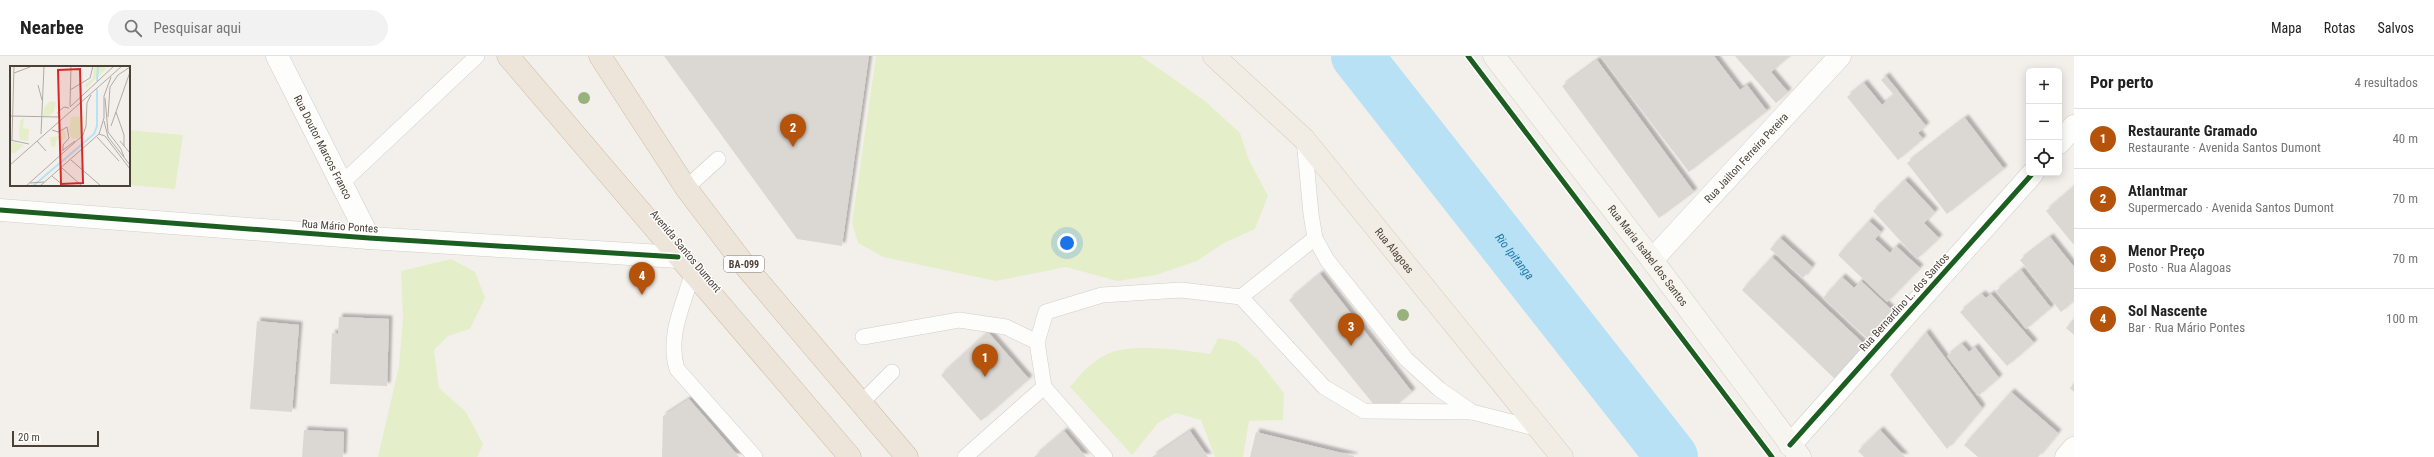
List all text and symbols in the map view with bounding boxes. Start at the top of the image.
search box [108,10,388,46]
text: Nearbee [20,16,84,39]
icon: search [122,17,144,39]
text: Pesquisar aqui [154,19,241,37]
text: Mapa [2271,20,2302,36]
text: Rotas [2324,20,2356,36]
text: Salvos [2378,20,2414,36]
inset map [10,66,130,186]
map controls [2026,68,2062,176]
button: + [2026,68,2062,104]
text: Por perto [2090,72,2154,92]
text: 4 resultados [2354,75,2418,90]
street label: Rua Doutor Marcos Franco [291,93,355,202]
button: − [2026,104,2062,140]
street label: Rua Jailton Ferreira Pereira [1702,111,1791,206]
pin: 2 [780,114,806,147]
text: Restaurante Gramado [2128,122,2257,140]
text: 1 [2100,131,2106,146]
text: 40 m [2392,131,2418,146]
button: locate [2026,140,2062,176]
text: Restaurante · Avenida Santos Dumont [2128,140,2321,155]
text: Atlantmar [2128,182,2187,200]
text: 2 [2100,191,2106,206]
text: 70 m [2392,191,2418,206]
text: Supermercado · Avenida Santos Dumont [2128,200,2334,215]
street label: Rua Maria Isabel dos Santos [1605,203,1690,309]
street label: Avenida Santos Dumont [647,208,724,295]
street label: Rua Mário Pontes [301,217,379,236]
street label: Rua Alagoas [1372,226,1416,276]
water label: Rio Ipitanga [1492,231,1537,282]
your location [1057,233,1077,253]
text: Menor Preço [2128,242,2205,260]
street label: Rua Bernardino L. dos Santos [1857,250,1952,354]
text: 3 [2100,251,2106,266]
text: 70 m [2392,251,2418,266]
road number: BA-099 [724,256,764,272]
text: Posto · Rua Alagoas [2128,260,2231,275]
pin: 4 [629,262,655,295]
text: Sol Nascente [2128,302,2207,320]
text: 4 [2100,311,2106,326]
text: 100 m [2386,311,2418,326]
pin: 3 [1338,313,1364,346]
text: Bar · Rua Mário Pontes [2128,320,2245,335]
pin: 1 [972,344,998,377]
scale bar [12,429,99,448]
text: 20 m [18,431,40,444]

